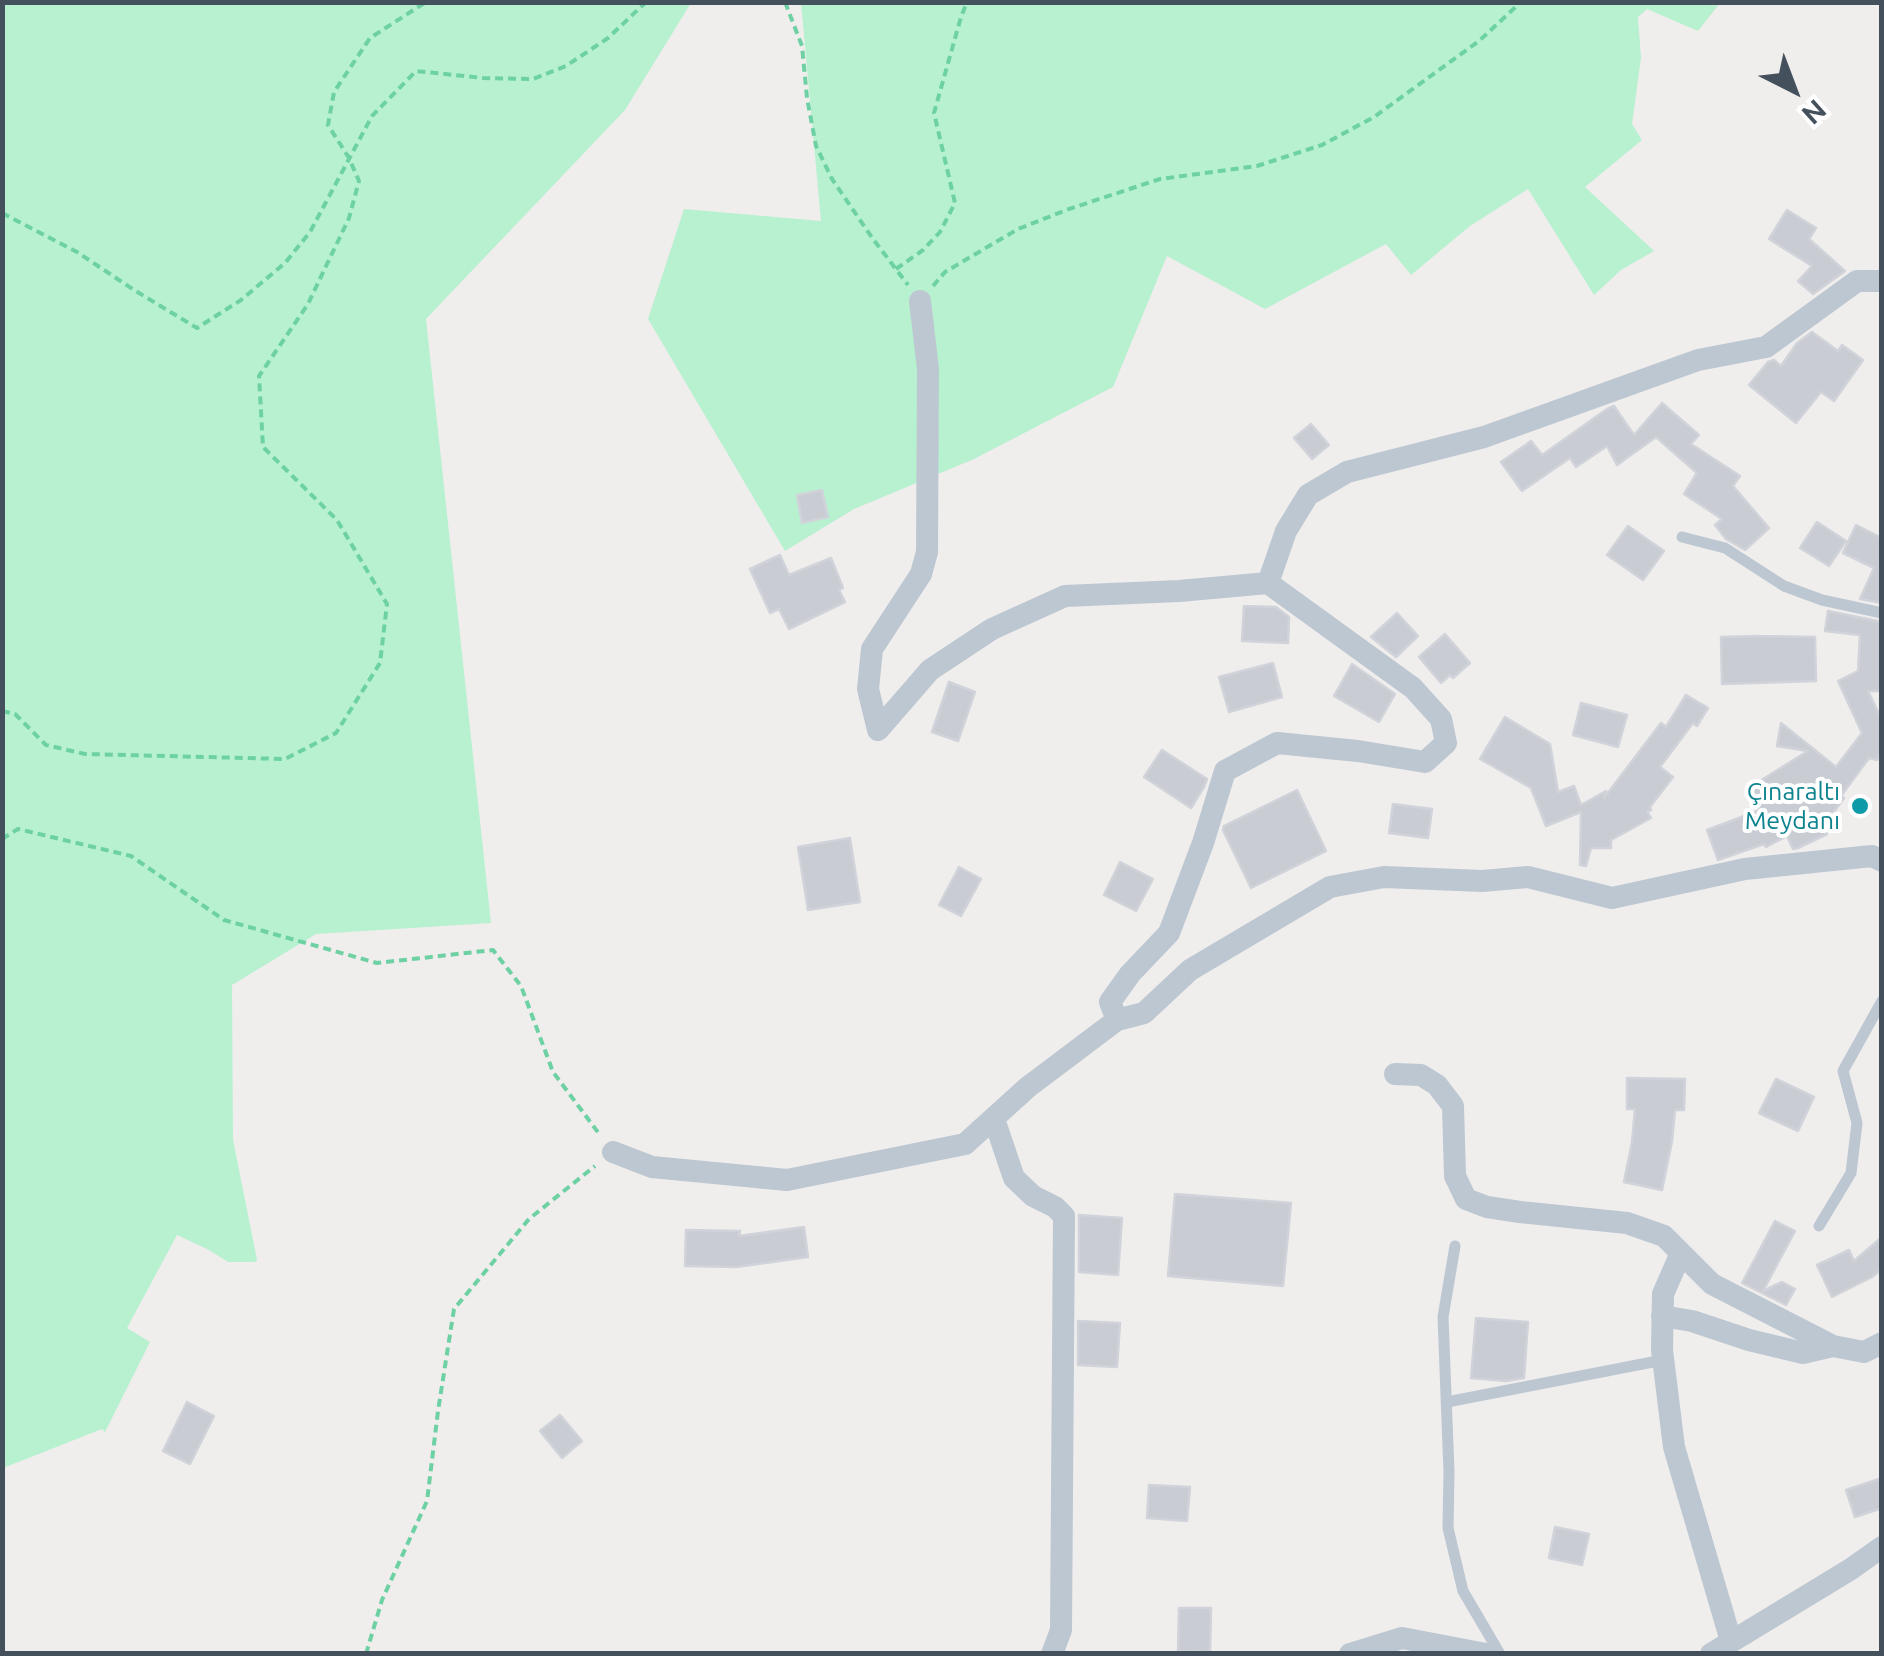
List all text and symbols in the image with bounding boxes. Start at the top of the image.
north arrow [1744,40,1844,140]
text: N [1796,94,1833,131]
place label: Çınaraltı Meydanı [1745,777,1840,836]
marker: Çınaraltı Meydanı [1849,795,1871,817]

